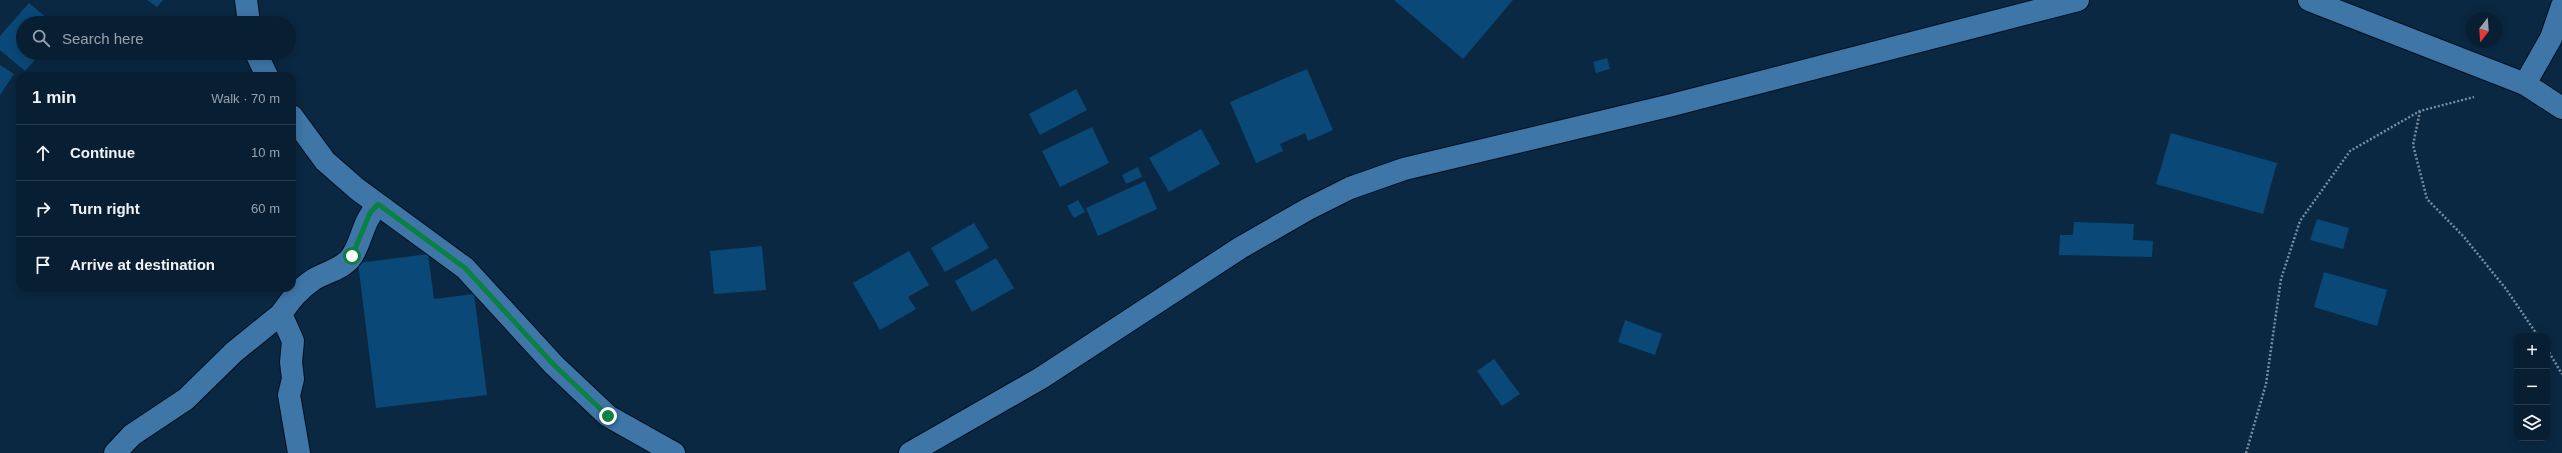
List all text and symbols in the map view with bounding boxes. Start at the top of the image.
north arrow [2466,12,2502,48]
search box [16,16,296,60]
icon: search [30,27,52,49]
text: Search here [62,30,144,47]
text: 1 min [32,88,76,107]
text: Walk · 70 m [211,91,280,106]
icon: ahead [32,142,54,164]
text: Continue [70,144,135,161]
text: 10 m [251,145,280,160]
icon: right [32,198,54,220]
text: Turn right [70,200,140,217]
text: 60 m [251,201,280,216]
route start [343,247,361,265]
icon: arrive [32,254,54,276]
text: Arrive at destination [70,256,215,273]
map controls [2514,333,2550,441]
button: + [2514,333,2550,369]
button: − [2514,369,2550,405]
button: layers [2514,405,2550,441]
route end [599,407,617,425]

